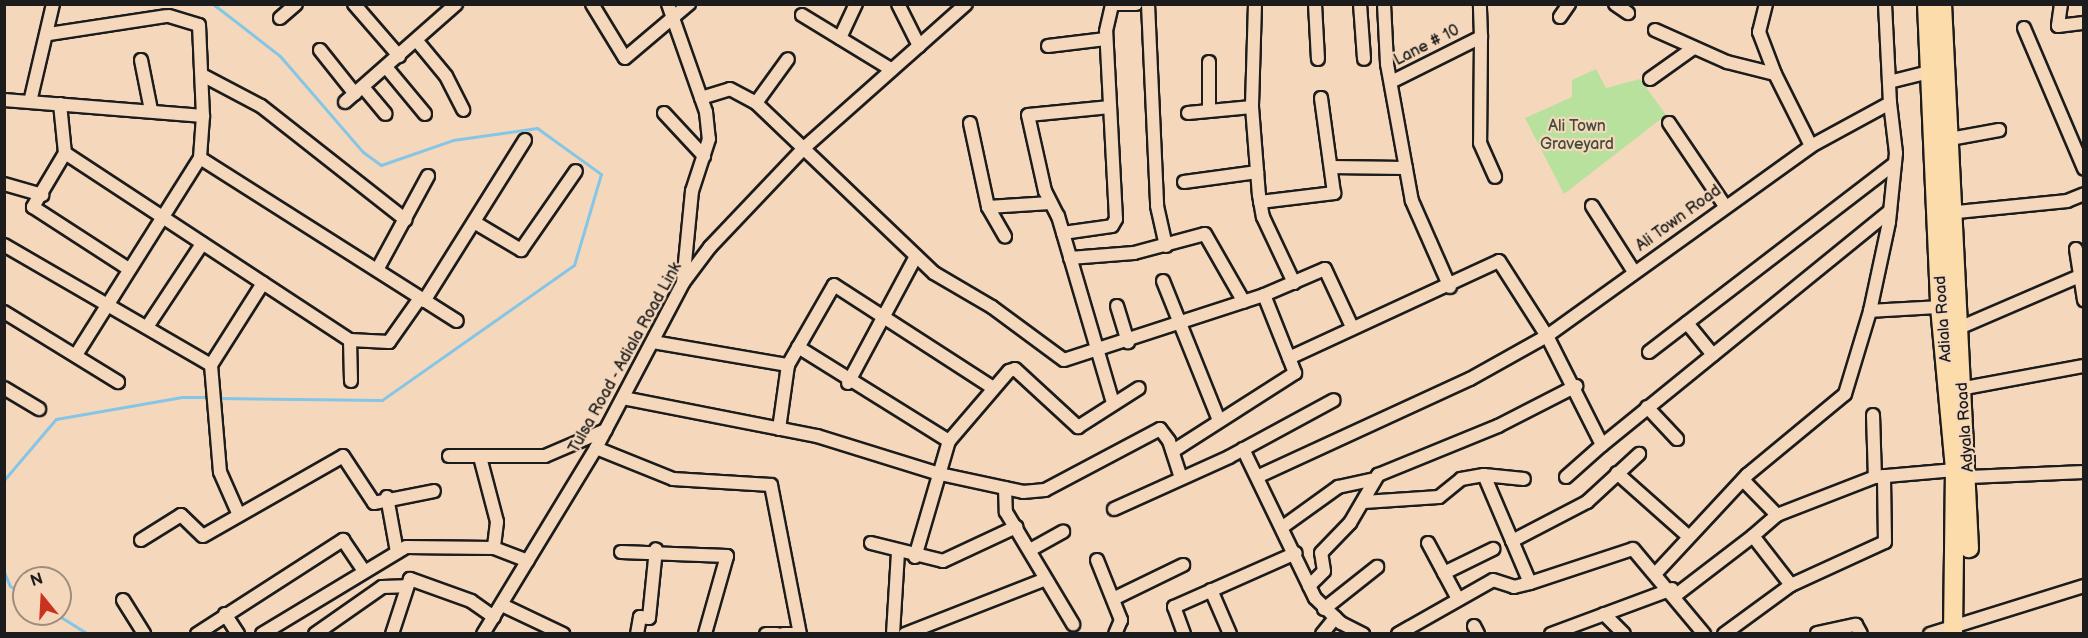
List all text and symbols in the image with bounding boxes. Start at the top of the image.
street label: Lane # 10 [1391,21,1463,71]
park label: Ali Town Graveyard [1540,117,1614,155]
street label: Ali Town Road [1632,182,1726,256]
street label: Tulsa Road - Adiala Road Link [565,259,687,457]
street label: Adiala Road [1931,275,1957,363]
street label: Adyala Road [1953,381,1979,473]
north arrow [12,566,72,626]
text: N [28,569,46,591]

